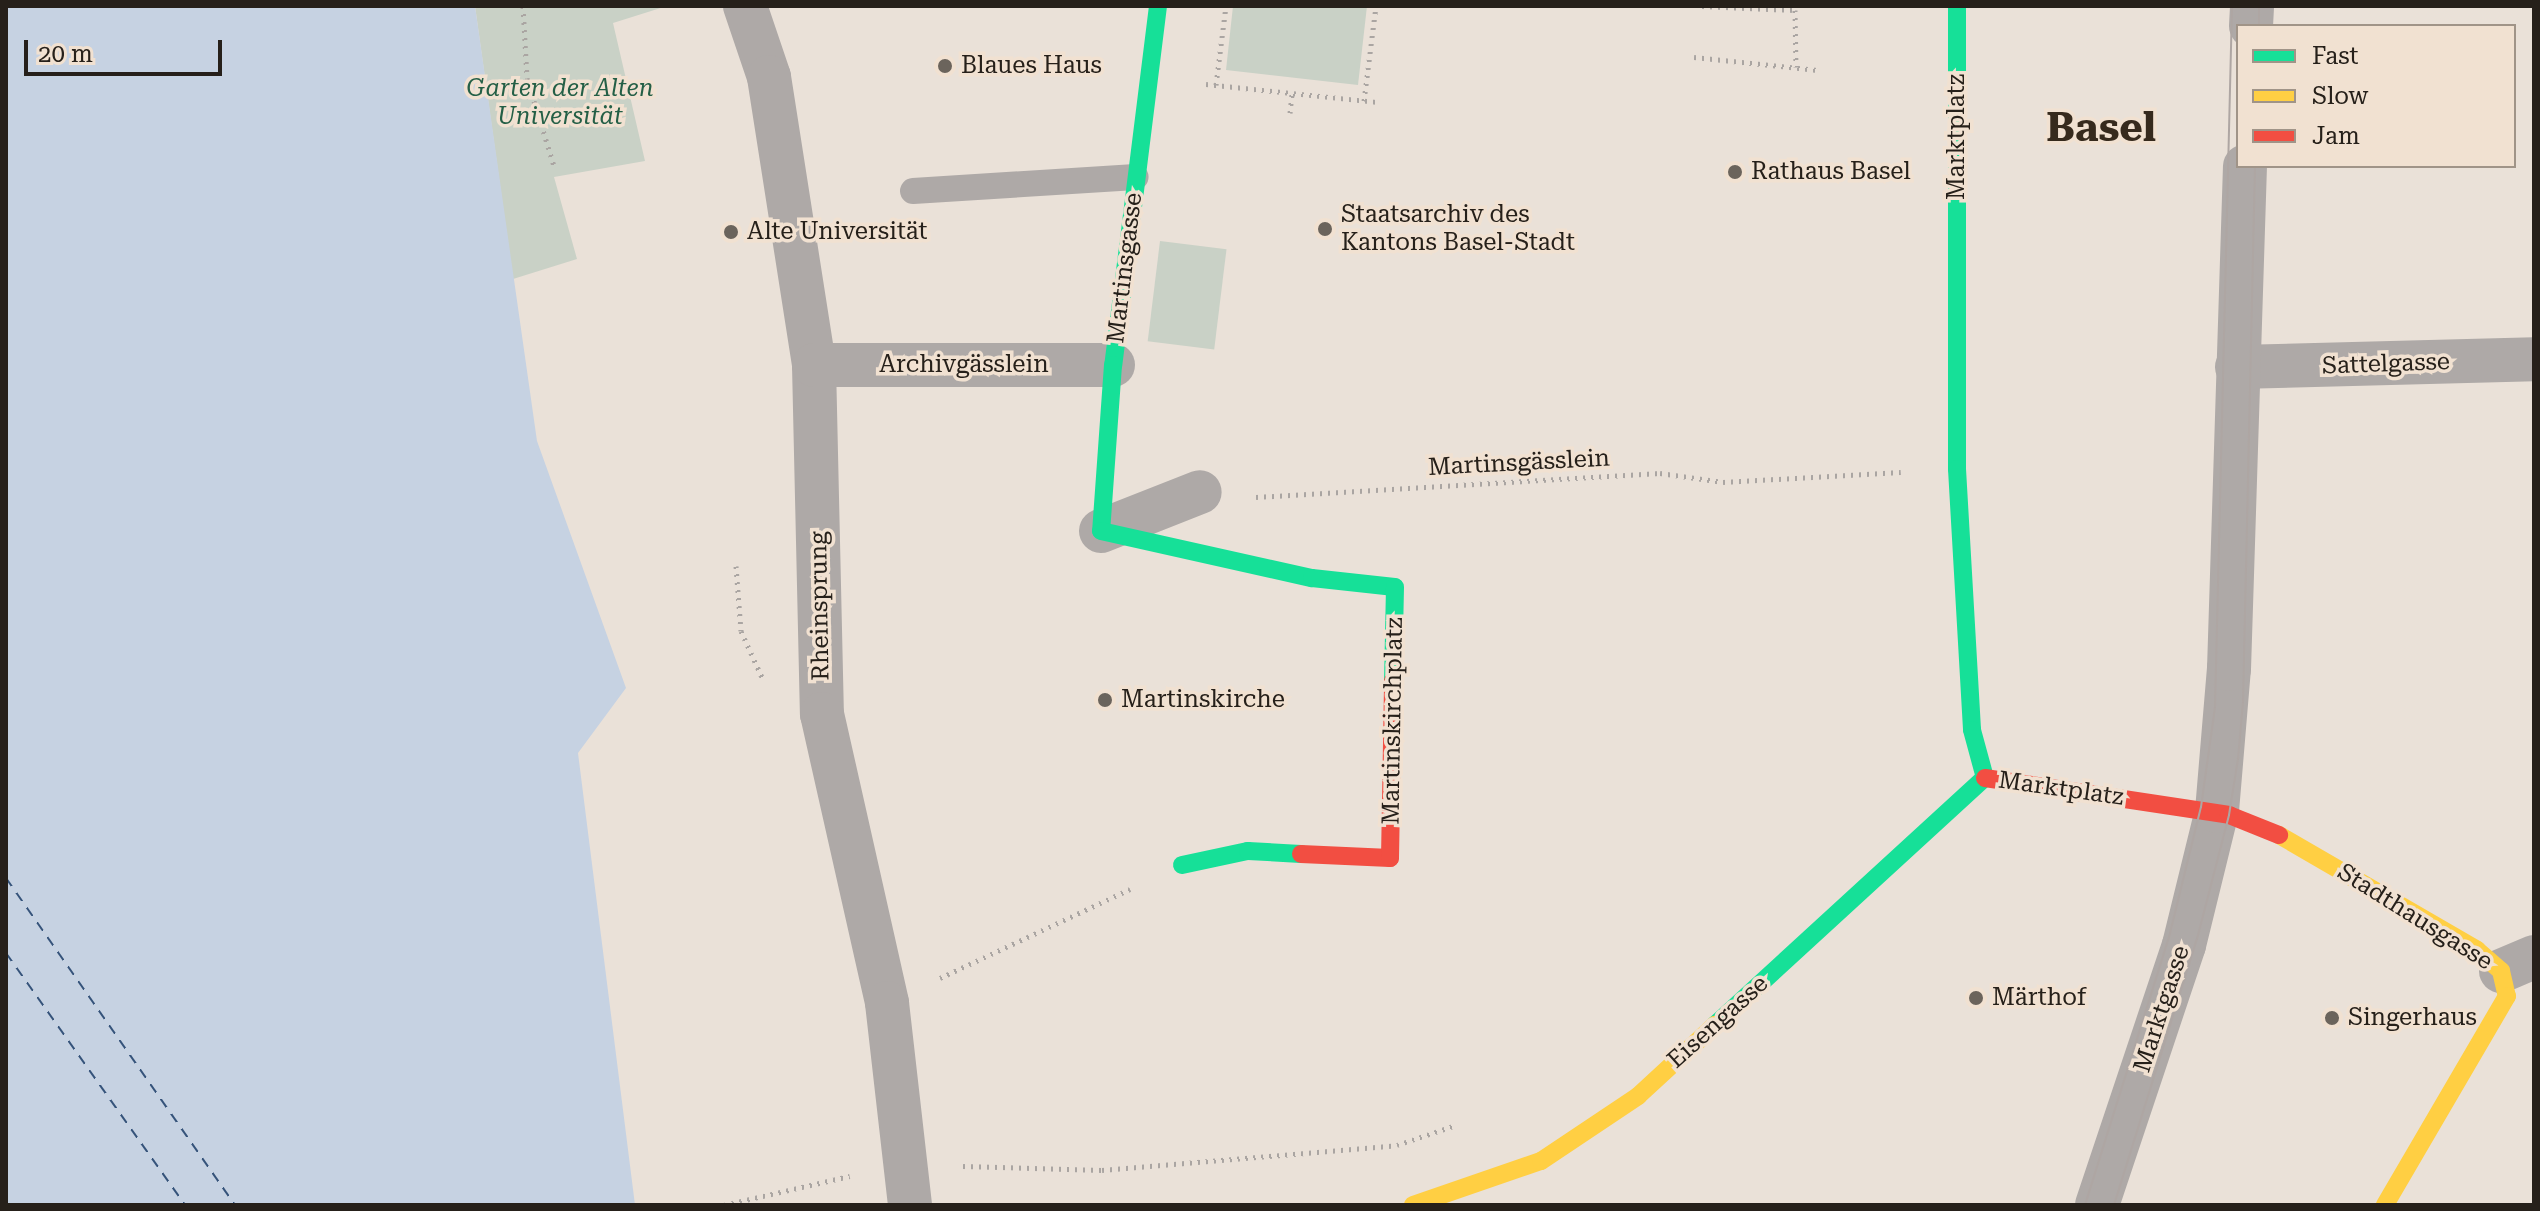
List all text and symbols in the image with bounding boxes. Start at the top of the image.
scale bar [28,24,226,74]
legend [2236,24,2516,168]
text: 20 m [38,40,93,68]
text: Fast [2312,42,2359,70]
place label: Blaues Haus [961,52,1102,80]
marker: Blaues Haus [936,57,954,75]
street label: Marktplatz [1943,74,1971,200]
park label: Garten der Alten Universität [467,75,653,131]
text: Slow [2312,82,2368,110]
district label: Basel [2046,104,2156,152]
text: Jam [2312,122,2360,150]
place label: Rathaus Basel [1751,158,1911,186]
marker: Rathaus Basel [1726,163,1744,181]
street label: Martinsgasse [1101,191,1149,345]
place label: Staatsarchiv des Kantons Basel-Stadt [1341,201,1575,257]
place label: Alte Universität [747,218,927,246]
marker: Staatsarchiv des Kantons Basel-Stadt [1316,220,1334,238]
marker: Alte Universität [722,223,740,241]
street label: Sattelgasse [2321,347,2451,381]
street label: Archivgässlein [879,351,1049,379]
street label: Martinsgässlein [1427,444,1611,482]
street label: Rheinsprung [804,531,836,681]
street label: Martinskirchplatz [1377,617,1409,825]
place label: Martinskirche [1121,686,1285,714]
marker: Martinskirche [1096,691,1114,709]
street label: Marktplatz [1997,766,2125,812]
street label: Stadthausgasse [2332,858,2498,976]
street label: Marktgasse [2128,942,2196,1076]
street label: Eisengasse [1662,969,1774,1075]
place label: Märthof [1992,984,2086,1012]
marker: Märthof [1967,989,1985,1007]
place label: Singerhaus [2348,1004,2477,1032]
marker: Singerhaus [2323,1009,2341,1027]

